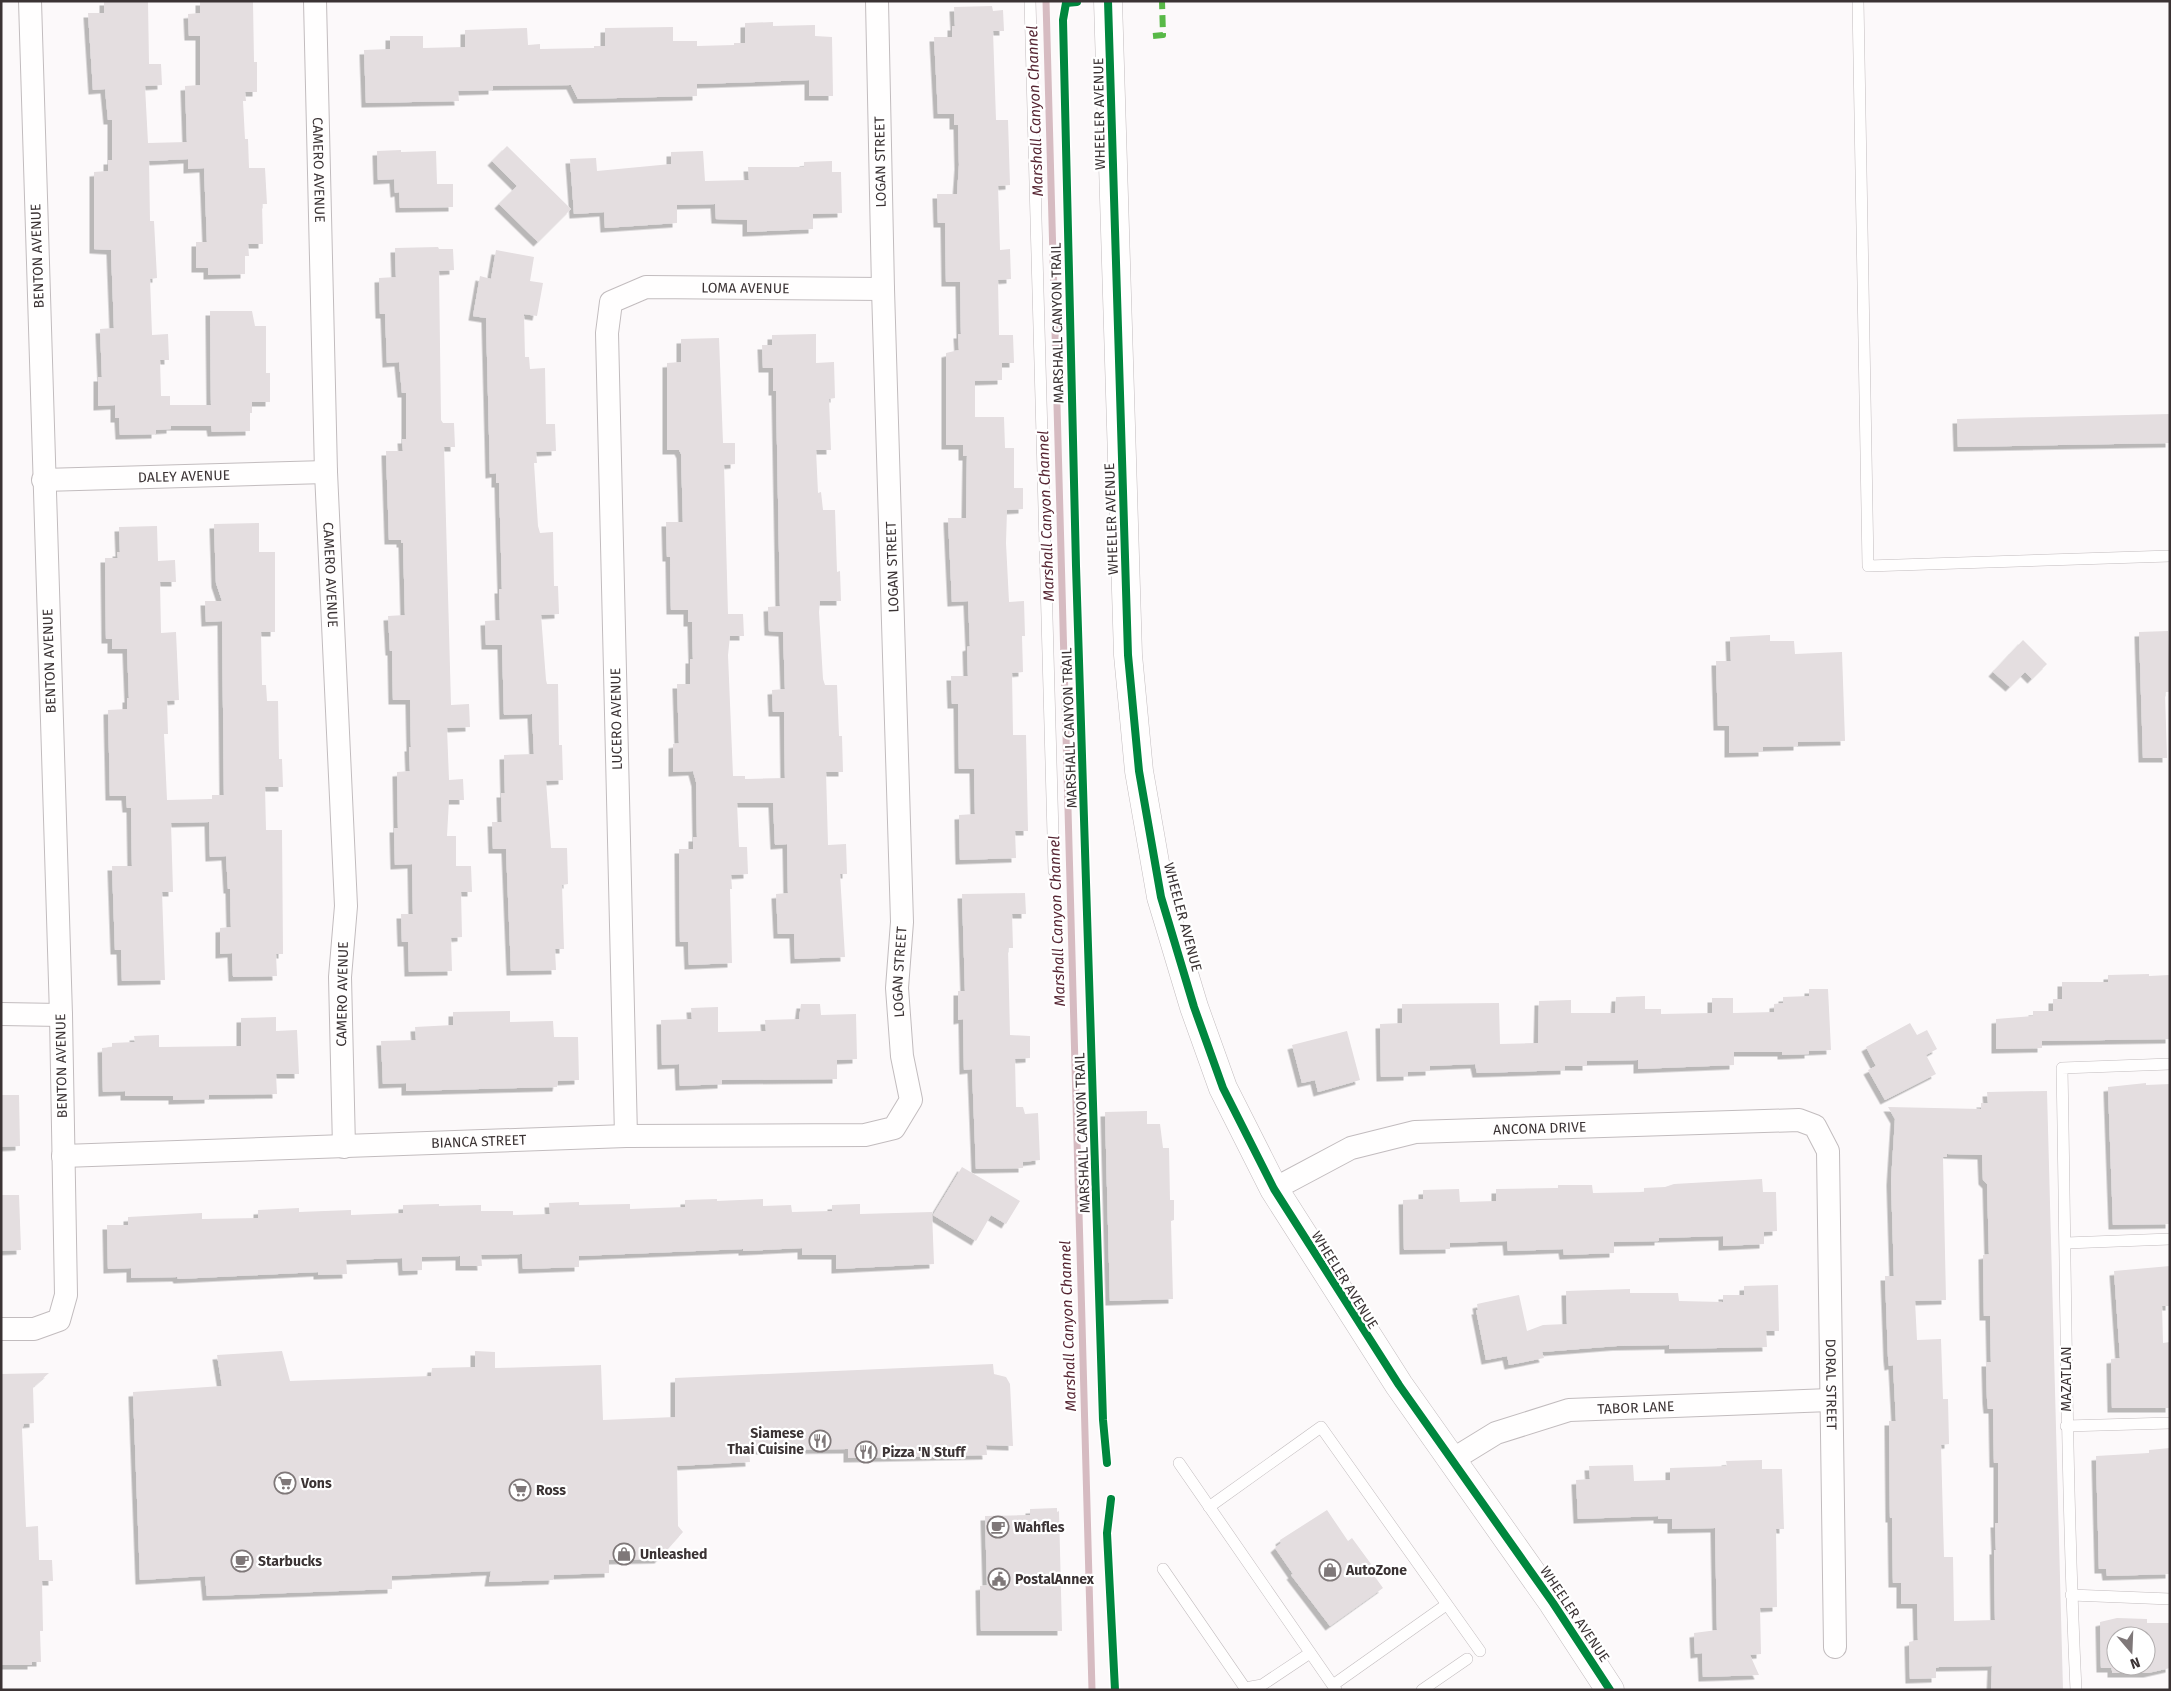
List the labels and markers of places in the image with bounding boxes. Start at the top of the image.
place label: Siamese Thai Cuisine [727,1425,804,1458]
restaurant icon: Siamese Thai Cuisine [808,1429,832,1453]
restaurant icon: Pizza 'N Stuff [854,1440,878,1464]
place label: Pizza 'N Stuff [882,1444,967,1461]
supermarket icon: Vons [273,1471,297,1495]
place label: Vons [300,1475,332,1492]
supermarket icon: Ross [508,1478,532,1502]
place label: Ross [536,1482,566,1499]
cafe icon: Wahfles [986,1515,1010,1539]
place label: Wahfles [1014,1519,1065,1536]
shop icon: Unleashed [612,1542,636,1566]
place label: Unleashed [640,1546,707,1563]
cafe icon: Starbucks [230,1549,254,1573]
place label: Starbucks [258,1553,322,1570]
shop icon: AutoZone [1318,1558,1342,1582]
place label: AutoZone [1345,1562,1407,1579]
public building icon: PostalAnnex [987,1567,1011,1591]
place label: PostalAnnex [1015,1571,1095,1588]

